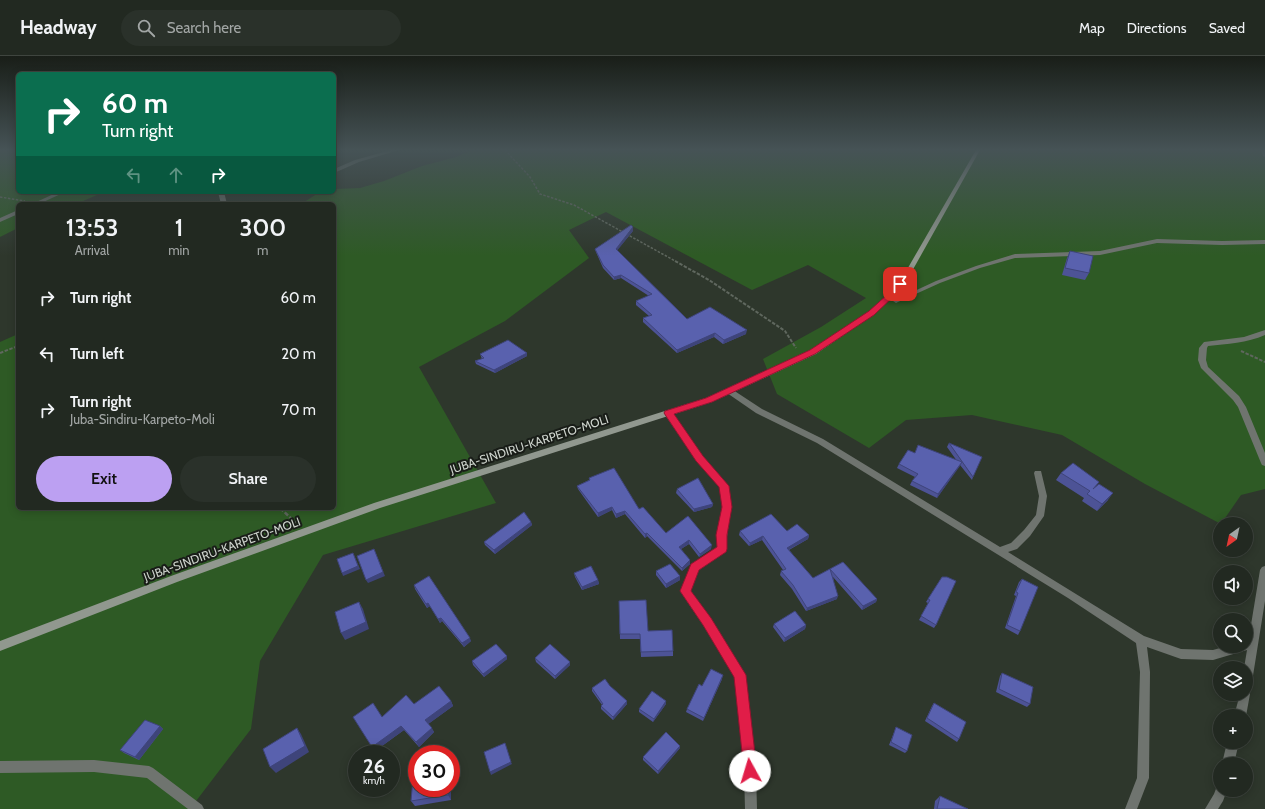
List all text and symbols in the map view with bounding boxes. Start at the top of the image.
search box [121,10,401,46]
text: Headway [20,16,97,39]
icon: search [135,17,157,39]
text: Search here [167,19,241,37]
text: Map [1079,19,1105,37]
text: Directions [1127,19,1187,37]
text: Saved [1209,19,1245,37]
text: 60 m [102,86,168,120]
icon: right [36,88,88,140]
text: Turn right [102,120,173,142]
icon: left [123,164,145,186]
icon: ahead [165,164,187,186]
icon: right [207,164,229,186]
text: 13:53 [66,213,118,242]
text: 1 [175,213,183,242]
text: 300 [239,213,286,242]
text: Arrival [75,242,109,258]
text: min [168,242,190,258]
text: m [257,242,268,258]
pin [883,267,917,301]
icon: arrive [889,273,911,295]
icon: right [36,287,58,309]
text: Turn right [70,289,131,307]
text: 60 m [280,289,316,307]
icon: left [36,343,58,365]
text: Turn left [70,345,124,363]
text: 20 m [281,345,316,363]
text: Turn right [70,393,131,411]
icon: right [36,399,58,421]
text: 70 m [282,401,316,419]
text: Juba-Sindiru-Karpeto-Moli [70,411,215,427]
street label: JUBA-SINDIRU-KARPETO-MOLI [447,411,610,477]
button: Exit [36,456,172,502]
button: Share [180,456,316,502]
street label: JUBA-SINDIRU-KARPETO-MOLI [141,514,303,585]
north arrow [1213,517,1253,557]
map controls [1213,517,1253,797]
button: sound [1213,565,1253,605]
button: search [1213,613,1253,653]
button: layers [1213,661,1253,701]
button: + [1213,709,1253,749]
speed limit sign: 30 [408,745,460,797]
position arrow [729,750,771,792]
text: 26 [363,754,385,778]
button: − [1213,757,1253,797]
text: km/h [363,774,385,787]

